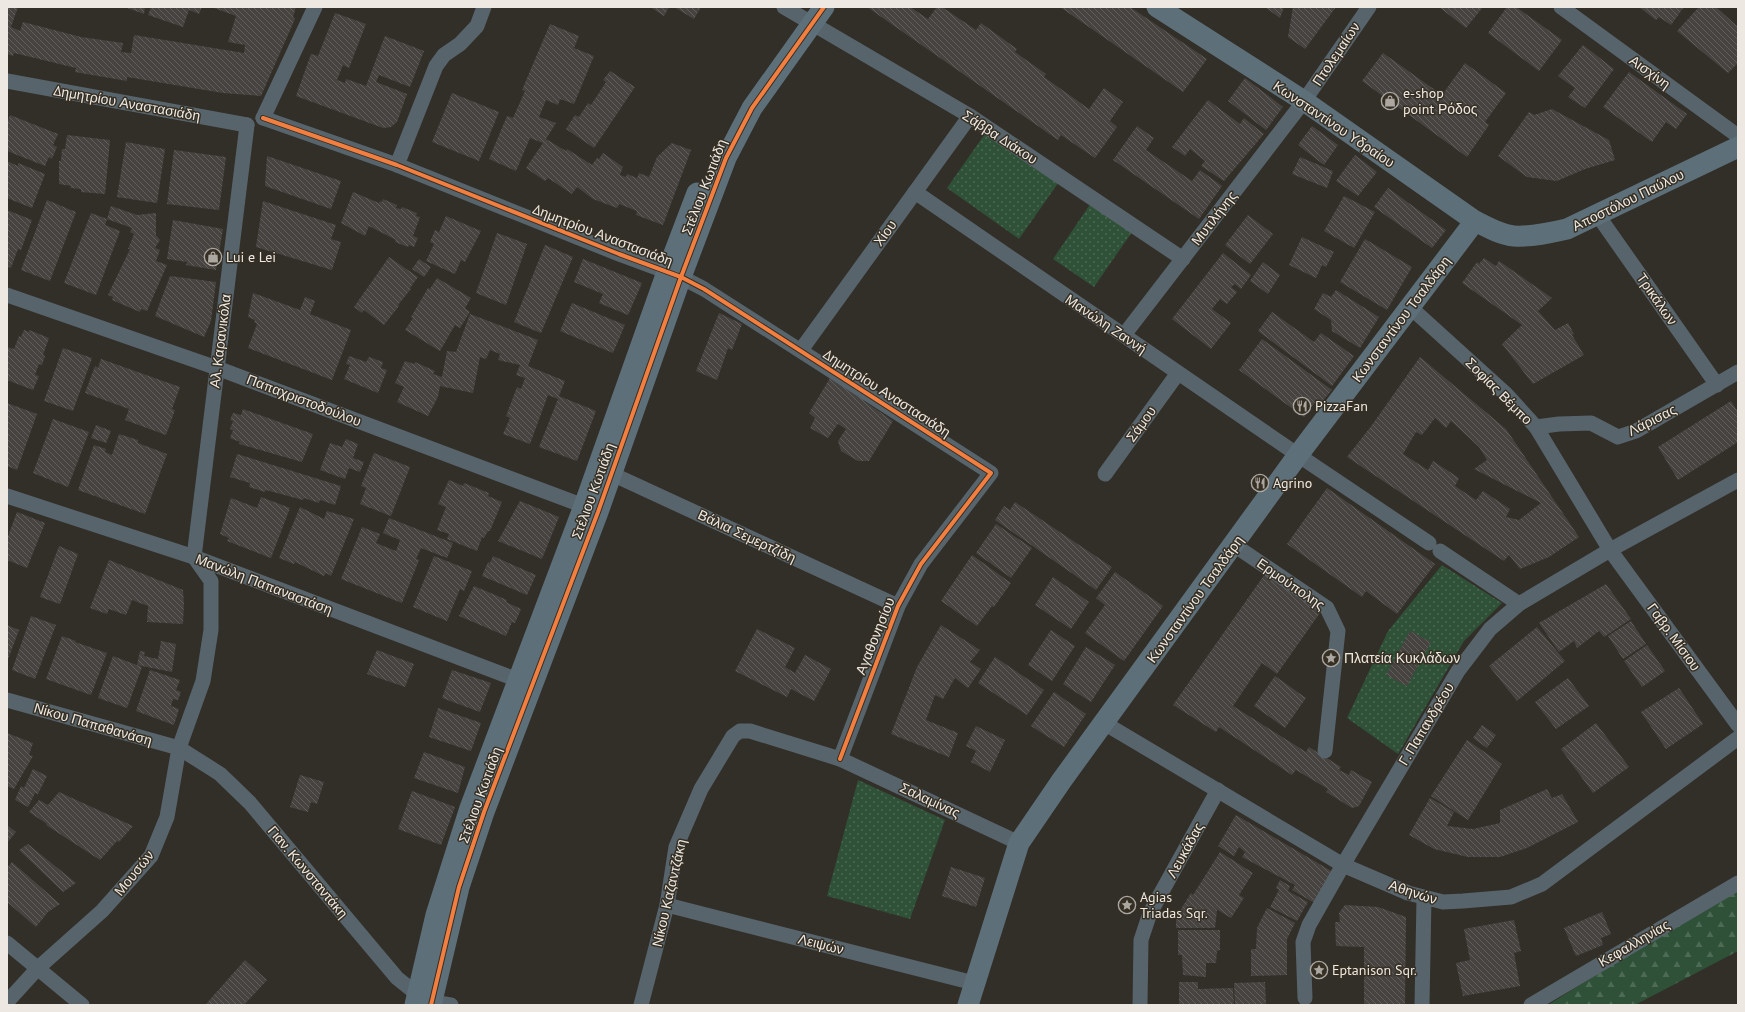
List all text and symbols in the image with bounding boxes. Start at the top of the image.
street label: Πτολεμαίων [1308,19,1364,89]
street label: Αισχίνη [1626,51,1674,93]
street label: Κωνσταντίνου Υδραίου [1270,77,1398,171]
street label: Δημητρίου Αναστασιάδη [52,81,202,125]
place label: e-shop point Ρόδος [1403,84,1478,118]
shop icon: e-shop point Ρόδος [1380,91,1400,111]
street label: Σάββα Διάκου [959,106,1041,168]
street label: Στέλιου Κωτιάδη [677,137,731,237]
street label: Αποστόλου Παύλου [1569,165,1687,235]
street label: Μυτιλήνης [1187,187,1241,249]
street label: Δημητρίου Αναστασιάδη [530,200,676,270]
street label: Χίου [870,216,900,250]
shop icon: Lui e Lei [203,247,223,267]
place label: Lui e Lei [226,248,276,266]
street label: Κωνσταντίνου Τσαλδάρη [1348,252,1454,386]
street label: Τρικάλων [1633,270,1681,328]
street label: Μανώλη Ζαννή [1062,290,1150,358]
street label: Αλ. Καρανικόλα [205,293,235,389]
street label: Δημητρίου Αναστασιάδη [820,345,954,441]
street label: Σοφίας Βέμπο [1462,354,1536,428]
street label: Παπαχριστοδούλου [244,370,364,430]
restaurant icon: PizzaFan [1292,396,1312,416]
place label: PizzaFan [1315,397,1368,415]
street label: Λάρισας [1625,400,1679,440]
street label: Σάμου [1122,403,1160,445]
street label: Στέλιου Κωτιάδη [567,440,619,542]
restaurant icon: Agrino [1250,473,1270,493]
place label: Agrino [1273,474,1312,492]
street label: Βάλια Σεμερτζίδη [695,505,799,567]
street label: Κωνσταντίνου Τσαλδάρη [1143,532,1247,666]
street label: Μανώλη Παπαναστάση [193,550,335,618]
street label: Ερμούπολης [1254,554,1329,614]
street label: Αγαθονησίου [851,595,899,677]
street label: Γαβρ. Μίσιου [1643,600,1705,674]
place icon: Πλατεία Κυκλάδων [1321,648,1341,668]
place label: Πλατεία Κυκλάδων [1344,649,1460,667]
street label: Γ. Παπανδρέου [1394,679,1458,769]
street label: Νίκου Παπαθανάση [32,699,154,749]
street label: Στέλιου Κωτιάδη [454,744,506,846]
street label: Σαλαμίνας [897,778,963,822]
street label: Λευκάδας [1162,819,1208,881]
street label: Γιαν. Κωνσταντάκη [264,822,352,922]
street label: Νίκου Καζαντζάκη [648,837,690,949]
street label: Μουσών [110,846,158,900]
street label: Αθηνών [1387,876,1439,908]
place label: Agias Triadas Sqr. [1140,888,1208,922]
place icon: Agias Triadas Sqr. [1117,895,1137,915]
street label: Κεφαλληνίας [1595,915,1673,971]
street label: Λειψών [796,930,846,958]
place icon: Eptanison Sqr. [1309,960,1329,980]
place label: Eptanison Sqr. [1332,961,1417,979]

